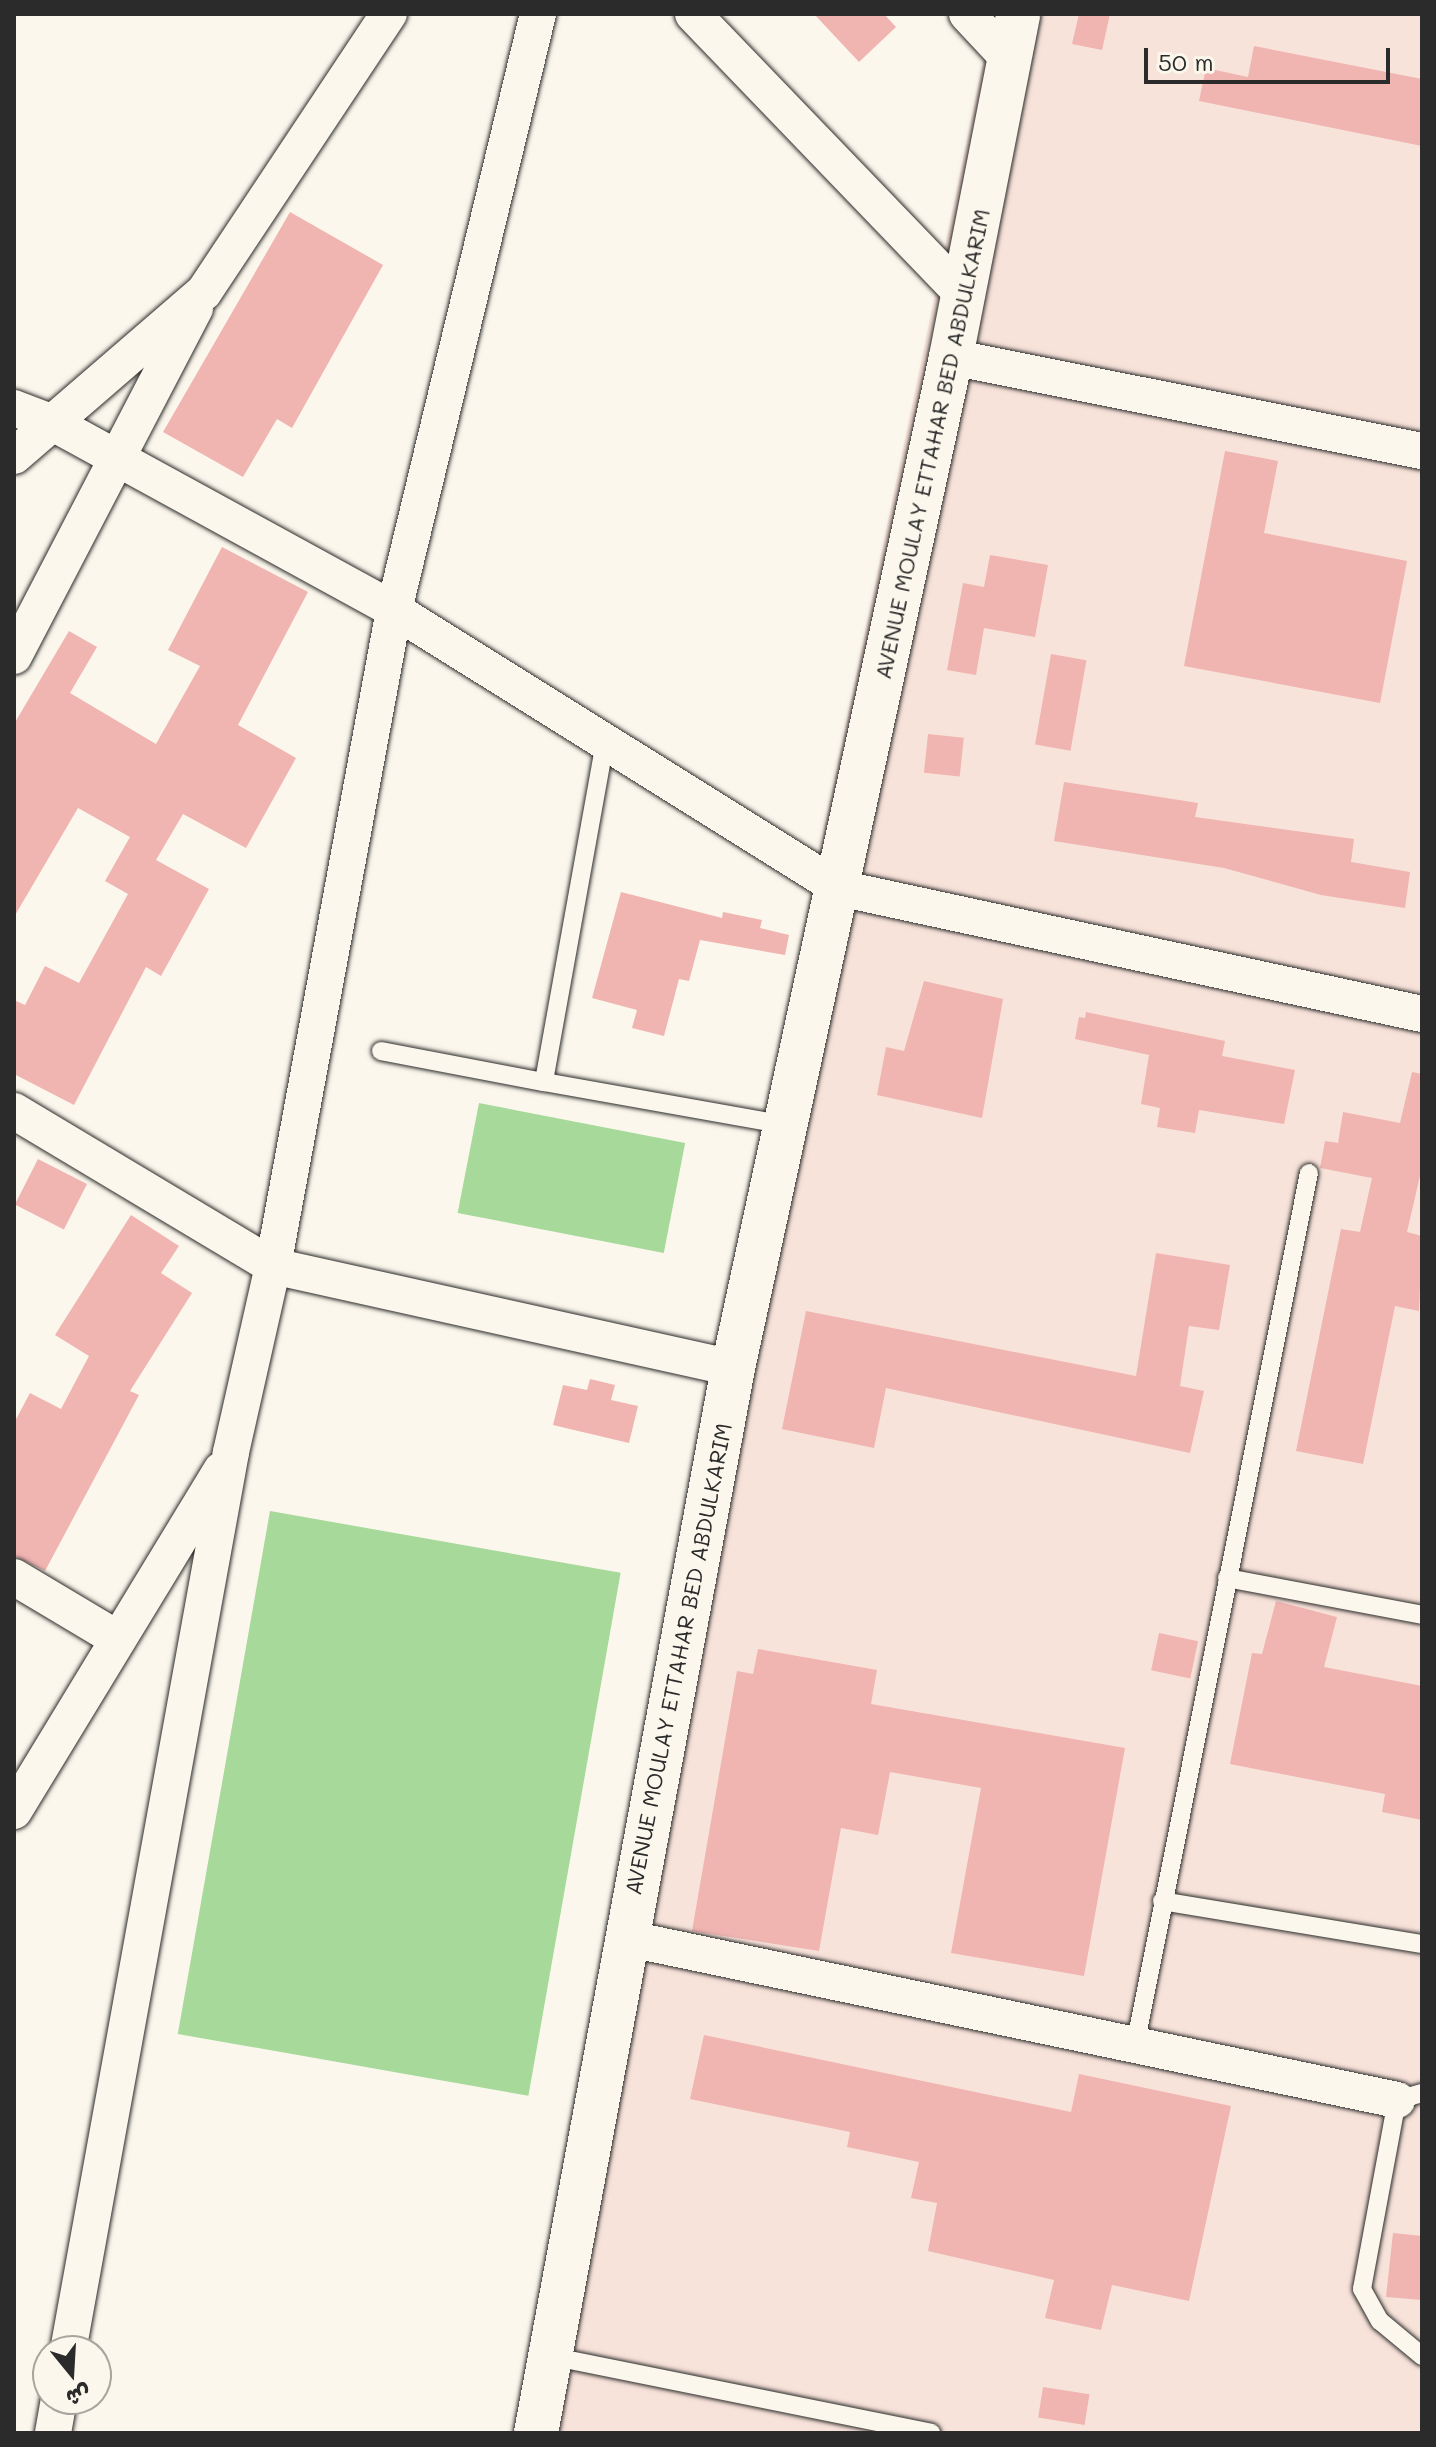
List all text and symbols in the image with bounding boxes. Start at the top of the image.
scale bar [1148,32,1394,82]
text: 50 m [1158,46,1214,77]
street label: AVENUE MOULAY ETTAHAR BED ABDULKARIM [869,206,995,682]
street label: AVENUE MOULAY ETTAHAR BED ABDULKARIM [619,1421,737,1897]
north arrow [32,2335,112,2415]
text: ش [63,2379,95,2414]

